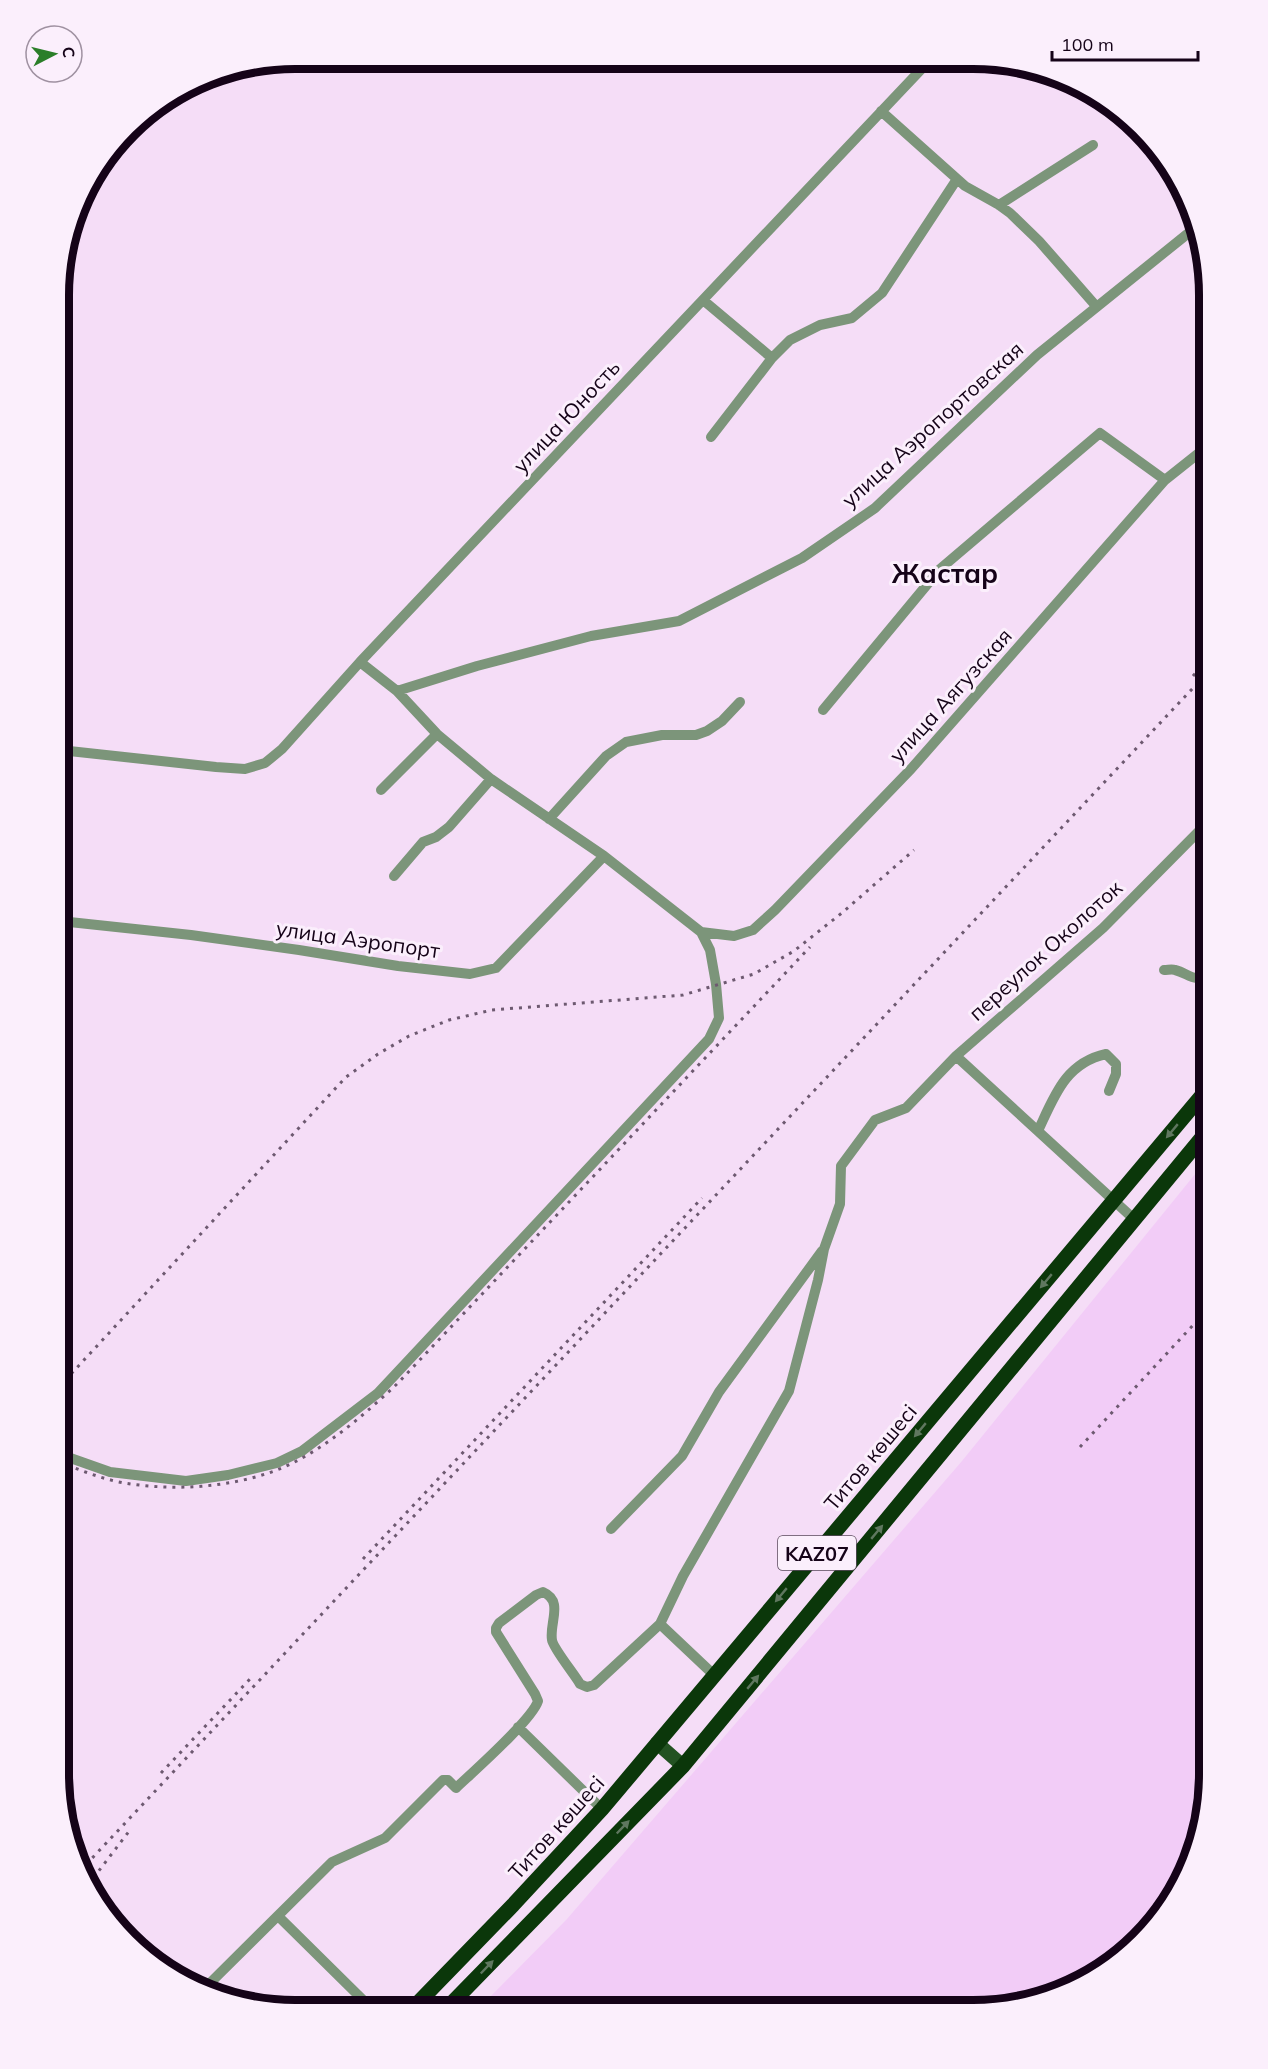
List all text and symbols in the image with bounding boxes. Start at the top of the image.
north arrow [24,24,84,84]
scale bar [1052,24,1198,62]
text: 100 m [1061,33,1114,56]
text: С [58,46,79,59]
street label: улица Аэропортовская [836,336,1028,512]
street label: улица Юность [507,354,625,478]
district label: Жастар [892,556,998,590]
street label: улица Аягузская [883,623,1017,767]
street label: переулок Околоток [963,874,1128,1026]
street label: улица Аэропорт [274,915,442,963]
one-way arrow [1166,1124,1178,1139]
one-way arrow [1040,1273,1053,1288]
street label: Титов көшесі [818,1399,922,1515]
one-way arrow [914,1422,927,1438]
one-way arrow [870,1525,883,1540]
road number: KAZ07 [778,1536,856,1570]
one-way arrow [775,1587,788,1603]
one-way arrow [746,1674,759,1690]
street label: Титов көшесі [503,1770,609,1884]
one-way arrow [616,1820,630,1835]
one-way arrow [480,1959,494,1974]

